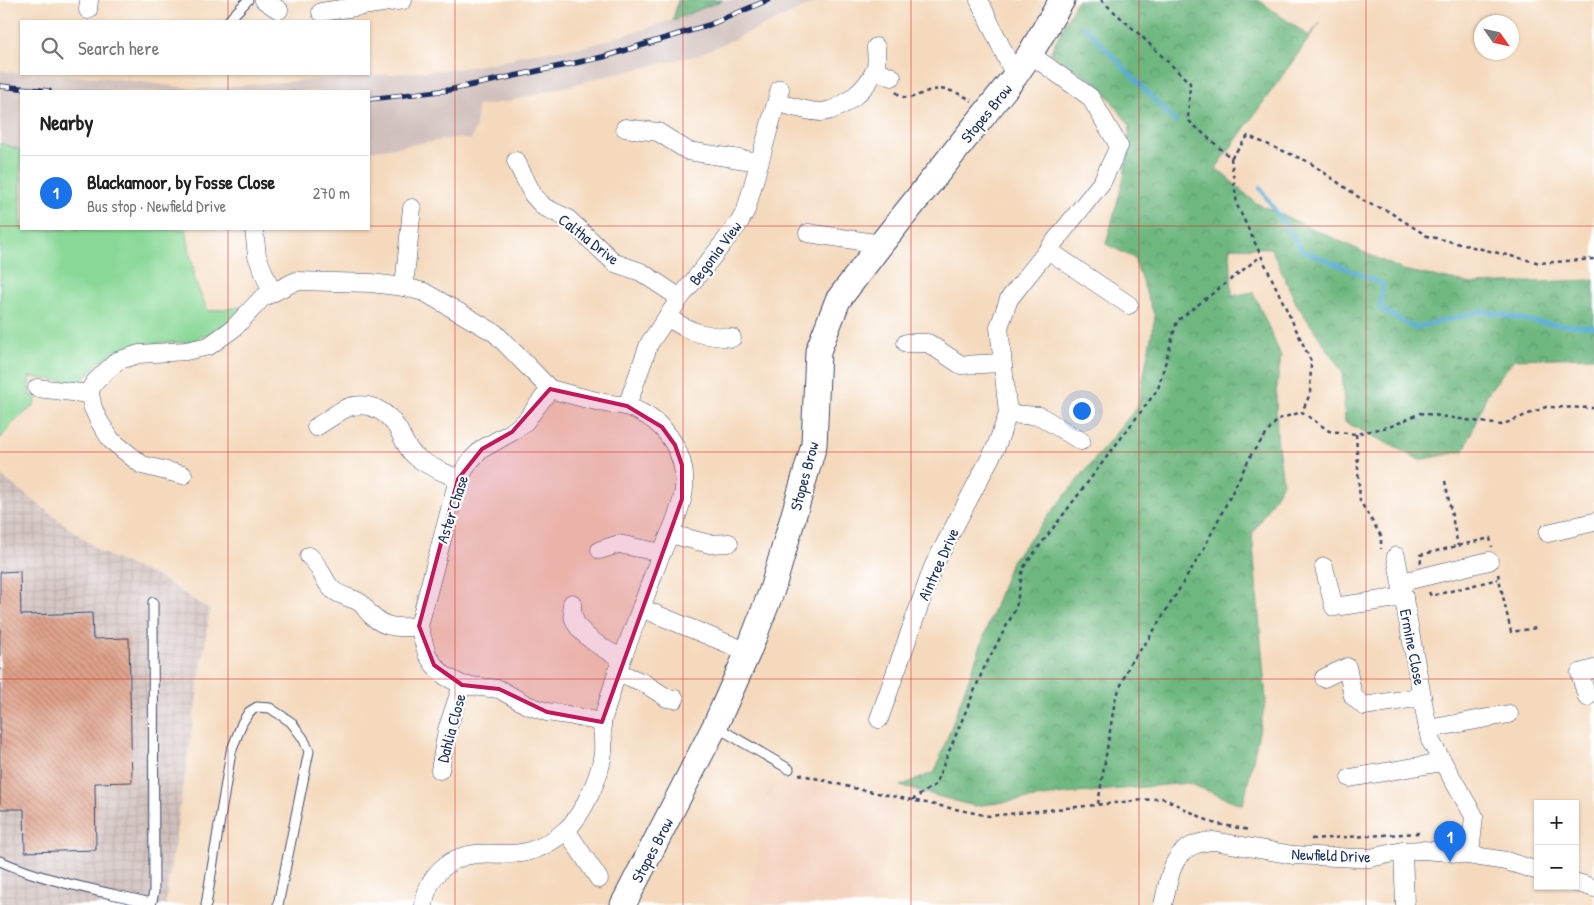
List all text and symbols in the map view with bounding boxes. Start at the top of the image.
north arrow [1474,15,1519,60]
search box [20,20,370,75]
icon: search [38,34,66,62]
text: Search here [78,35,159,61]
street label: Stopes Brow [955,79,1017,147]
text: Nearby [40,108,93,137]
text: Blackamoor, by Fosse Close [87,169,275,195]
text: 1 [53,182,59,204]
text: 270 m [313,182,350,204]
text: Bus stop · Newfield Drive [87,195,226,217]
street label: Caltha Drive [554,208,624,270]
street label: Begonia View [684,216,746,290]
your location [1069,398,1095,424]
street label: Stopes Brow [784,439,824,513]
street label: Aster Chase [431,472,473,546]
street label: Aintree Drive [912,524,964,604]
street label: Ermine Close [1395,607,1431,687]
street label: Dahlia Close [431,691,471,765]
map controls [1534,800,1579,890]
button: + [1534,800,1579,845]
street label: Stopes Brow [626,814,678,886]
pin: 1 [1434,821,1466,862]
street label: Newfield Drive [1291,843,1372,867]
button: − [1534,845,1579,890]

